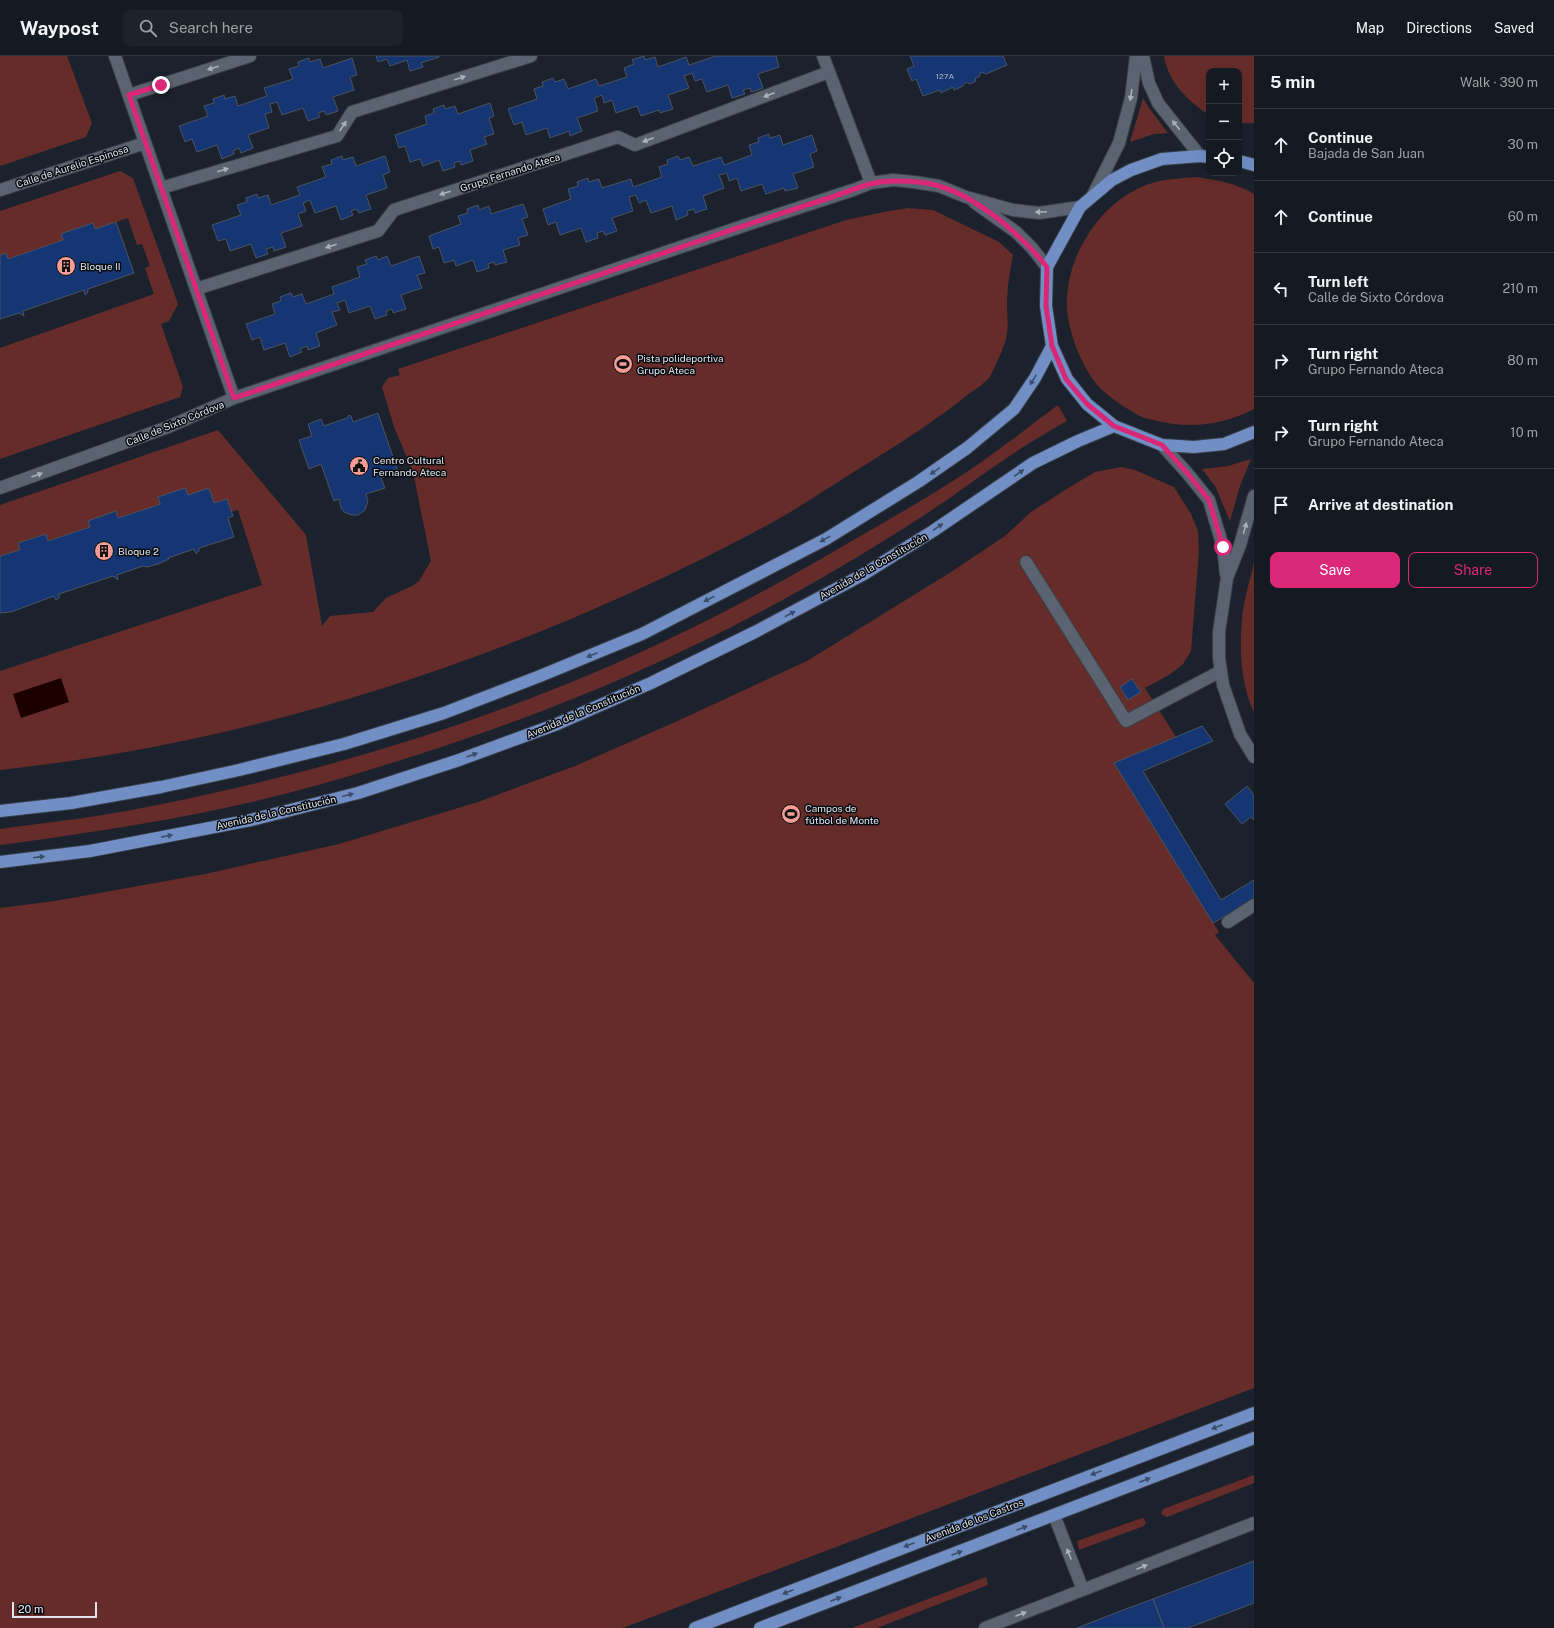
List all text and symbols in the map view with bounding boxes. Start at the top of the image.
search box [123,10,403,46]
text: Waypost [20,17,99,39]
icon: search [137,17,159,39]
text: Search here [169,19,253,36]
text: Map [1356,20,1384,36]
text: Directions [1406,20,1472,36]
text: Saved [1494,20,1534,36]
one-way arrow [206,65,218,71]
map controls [1206,68,1242,176]
button: + [1206,68,1242,104]
house number: 127A [936,71,955,81]
text: 5 min [1270,72,1315,92]
one-way arrow [455,75,467,81]
text: Walk · 390 m [1460,75,1538,90]
route end [152,76,170,94]
one-way arrow [1128,89,1134,101]
one-way arrow [763,92,775,98]
button: − [1206,104,1242,140]
one-way arrow [1171,120,1180,131]
one-way arrow [339,121,347,131]
text: Continue [1308,129,1373,146]
icon: ahead [1270,134,1292,156]
text: 30 m [1508,137,1538,152]
one-way arrow [641,138,653,144]
button: locate [1206,140,1242,176]
street label: Calle de Aurelio Espinosa [14,142,130,190]
text: Bajada de San Juan [1308,146,1424,161]
street label: Grupo Fernando Ateca [459,150,561,194]
one-way arrow [217,167,229,173]
one-way arrow [439,190,451,196]
icon: ahead [1270,206,1292,228]
one-way arrow [1035,208,1047,215]
text: Continue [1308,208,1373,225]
text: 60 m [1508,209,1538,224]
one-way arrow [324,243,336,249]
building icon: Bloque II [55,255,77,277]
place label: Bloque II [80,260,121,272]
text: Turn left [1308,273,1369,290]
icon: left [1270,278,1292,300]
text: 210 m [1503,281,1538,296]
text: Calle de Sixto Córdova [1308,290,1444,305]
text: Turn right [1308,345,1378,362]
icon: right [1270,350,1292,372]
place label: Pista polideportiva Grupo Ateca [637,352,724,376]
sports icon: Pista polideportiva Grupo Ateca [612,353,634,375]
text: 80 m [1507,353,1538,368]
text: Grupo Fernando Ateca [1308,362,1444,377]
one-way arrow [1030,374,1037,386]
street label: Calle de Sixto Córdova [124,398,226,448]
text: Turn right [1308,417,1378,434]
icon: right [1270,422,1292,444]
text: 10 m [1510,425,1538,440]
text: Grupo Fernando Ateca [1308,434,1444,449]
place label: Centro Cultural Fernando Ateca [373,454,446,478]
public building icon: Centro Cultural Fernando Ateca [348,455,370,477]
one-way arrow [930,467,940,475]
one-way arrow [1013,469,1024,477]
one-way arrow [31,472,43,478]
icon: arrive [1270,494,1292,516]
text: Arrive at destination [1308,496,1453,513]
one-way arrow [1242,522,1248,534]
one-way arrow [933,523,943,531]
street label: Avenida de la Constitución [817,530,929,602]
one-way arrow [819,536,830,543]
route start [1214,538,1232,556]
building icon: Bloque 2 [93,540,115,562]
place label: Bloque 2 [118,545,159,557]
button: Save [1270,552,1400,588]
button: Share [1408,552,1538,588]
one-way arrow [703,596,715,603]
one-way arrow [784,611,795,617]
one-way arrow [586,652,597,658]
street label: Avenida de la Constitución [524,681,642,740]
one-way arrow [466,752,478,758]
street label: Avenida de la Constitución [215,792,337,832]
one-way arrow [342,792,354,798]
place label: Campos de fútbol de Monte [805,802,879,826]
sports icon: Campos de fútbol de Monte [780,803,802,825]
one-way arrow [161,833,173,839]
one-way arrow [33,854,45,860]
one-way arrow [1211,1425,1223,1431]
one-way arrow [1090,1470,1101,1476]
one-way arrow [1140,1477,1152,1483]
street label: Avenida de los Castros [923,1496,1025,1544]
one-way arrow [1017,1524,1029,1530]
one-way arrow [903,1543,915,1549]
one-way arrow [1066,1548,1072,1559]
one-way arrow [952,1549,964,1555]
one-way arrow [1137,1563,1149,1569]
one-way arrow [782,1589,794,1595]
one-way arrow [831,1596,843,1602]
scale bar [12,1600,97,1619]
text: 20 m [18,1603,43,1615]
one-way arrow [1016,1611,1028,1617]

